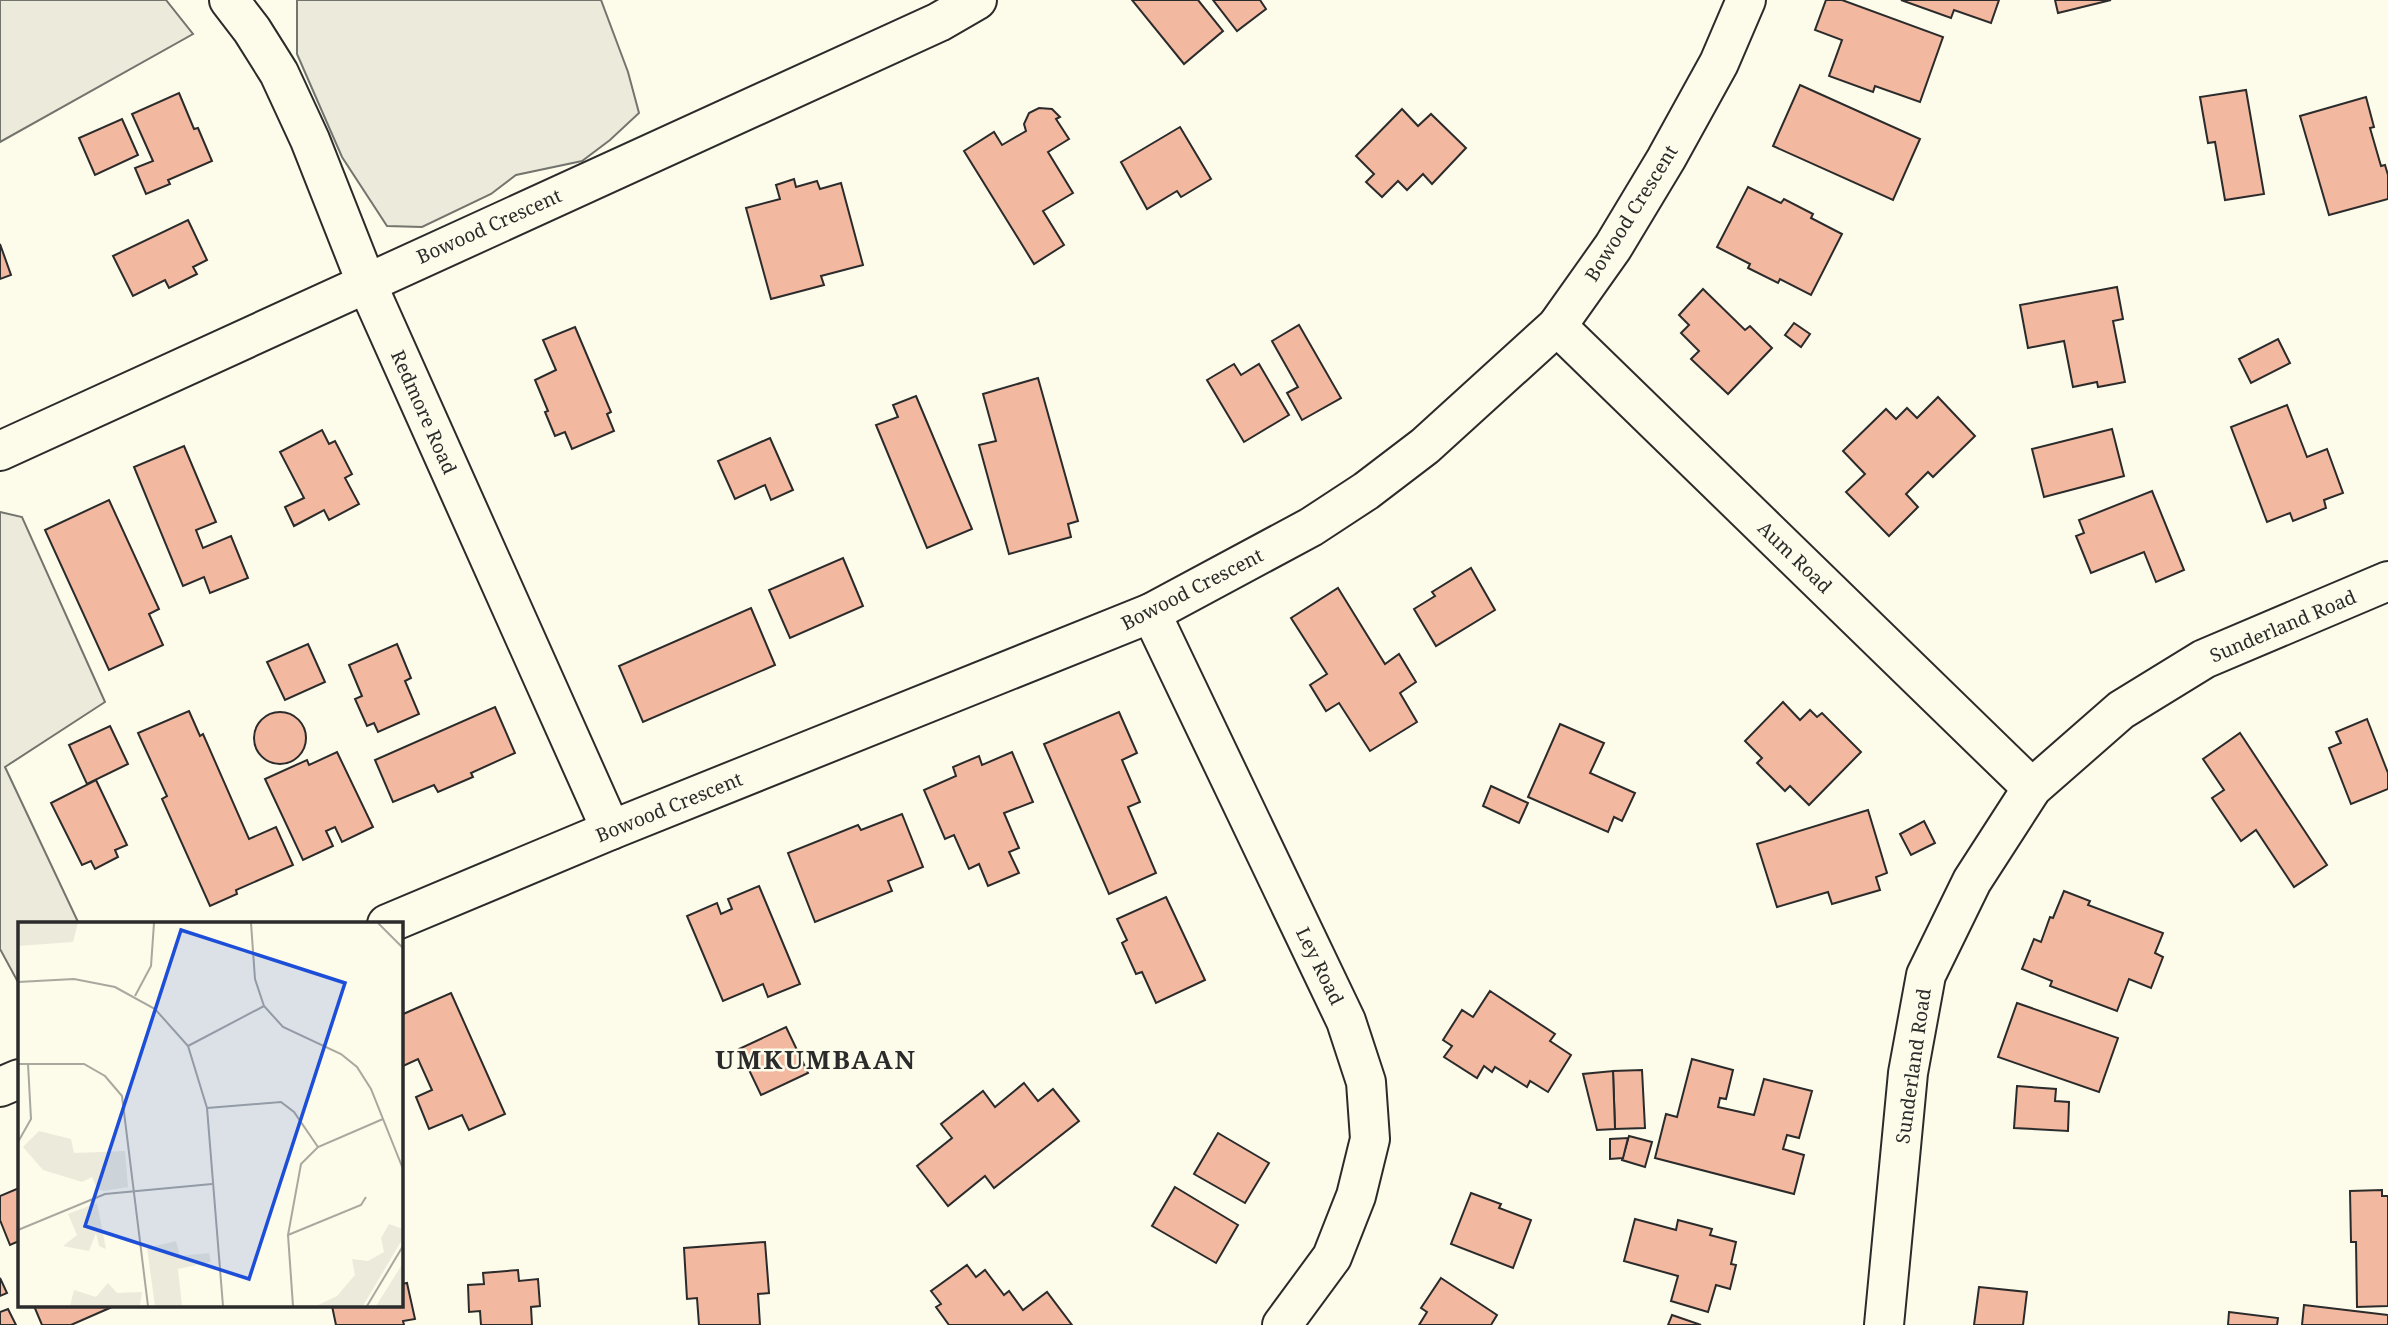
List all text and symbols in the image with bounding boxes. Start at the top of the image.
street label: Bowood Crescent [1579,140,1684,286]
street label: Bowood Crescent [412,182,566,270]
street label: Redmore Road [385,346,463,478]
street label: Aum Road [1752,515,1838,599]
street label: Bowood Crescent [1117,542,1268,636]
street label: Sunderland Road [2206,583,2360,669]
street label: Bowood Crescent [592,766,747,848]
inset map [18,922,402,1308]
street label: Ley Road [1290,923,1350,1010]
street label: Sunderland Road [1889,986,1937,1145]
district label: UMKUMBAAN [715,1041,917,1077]

